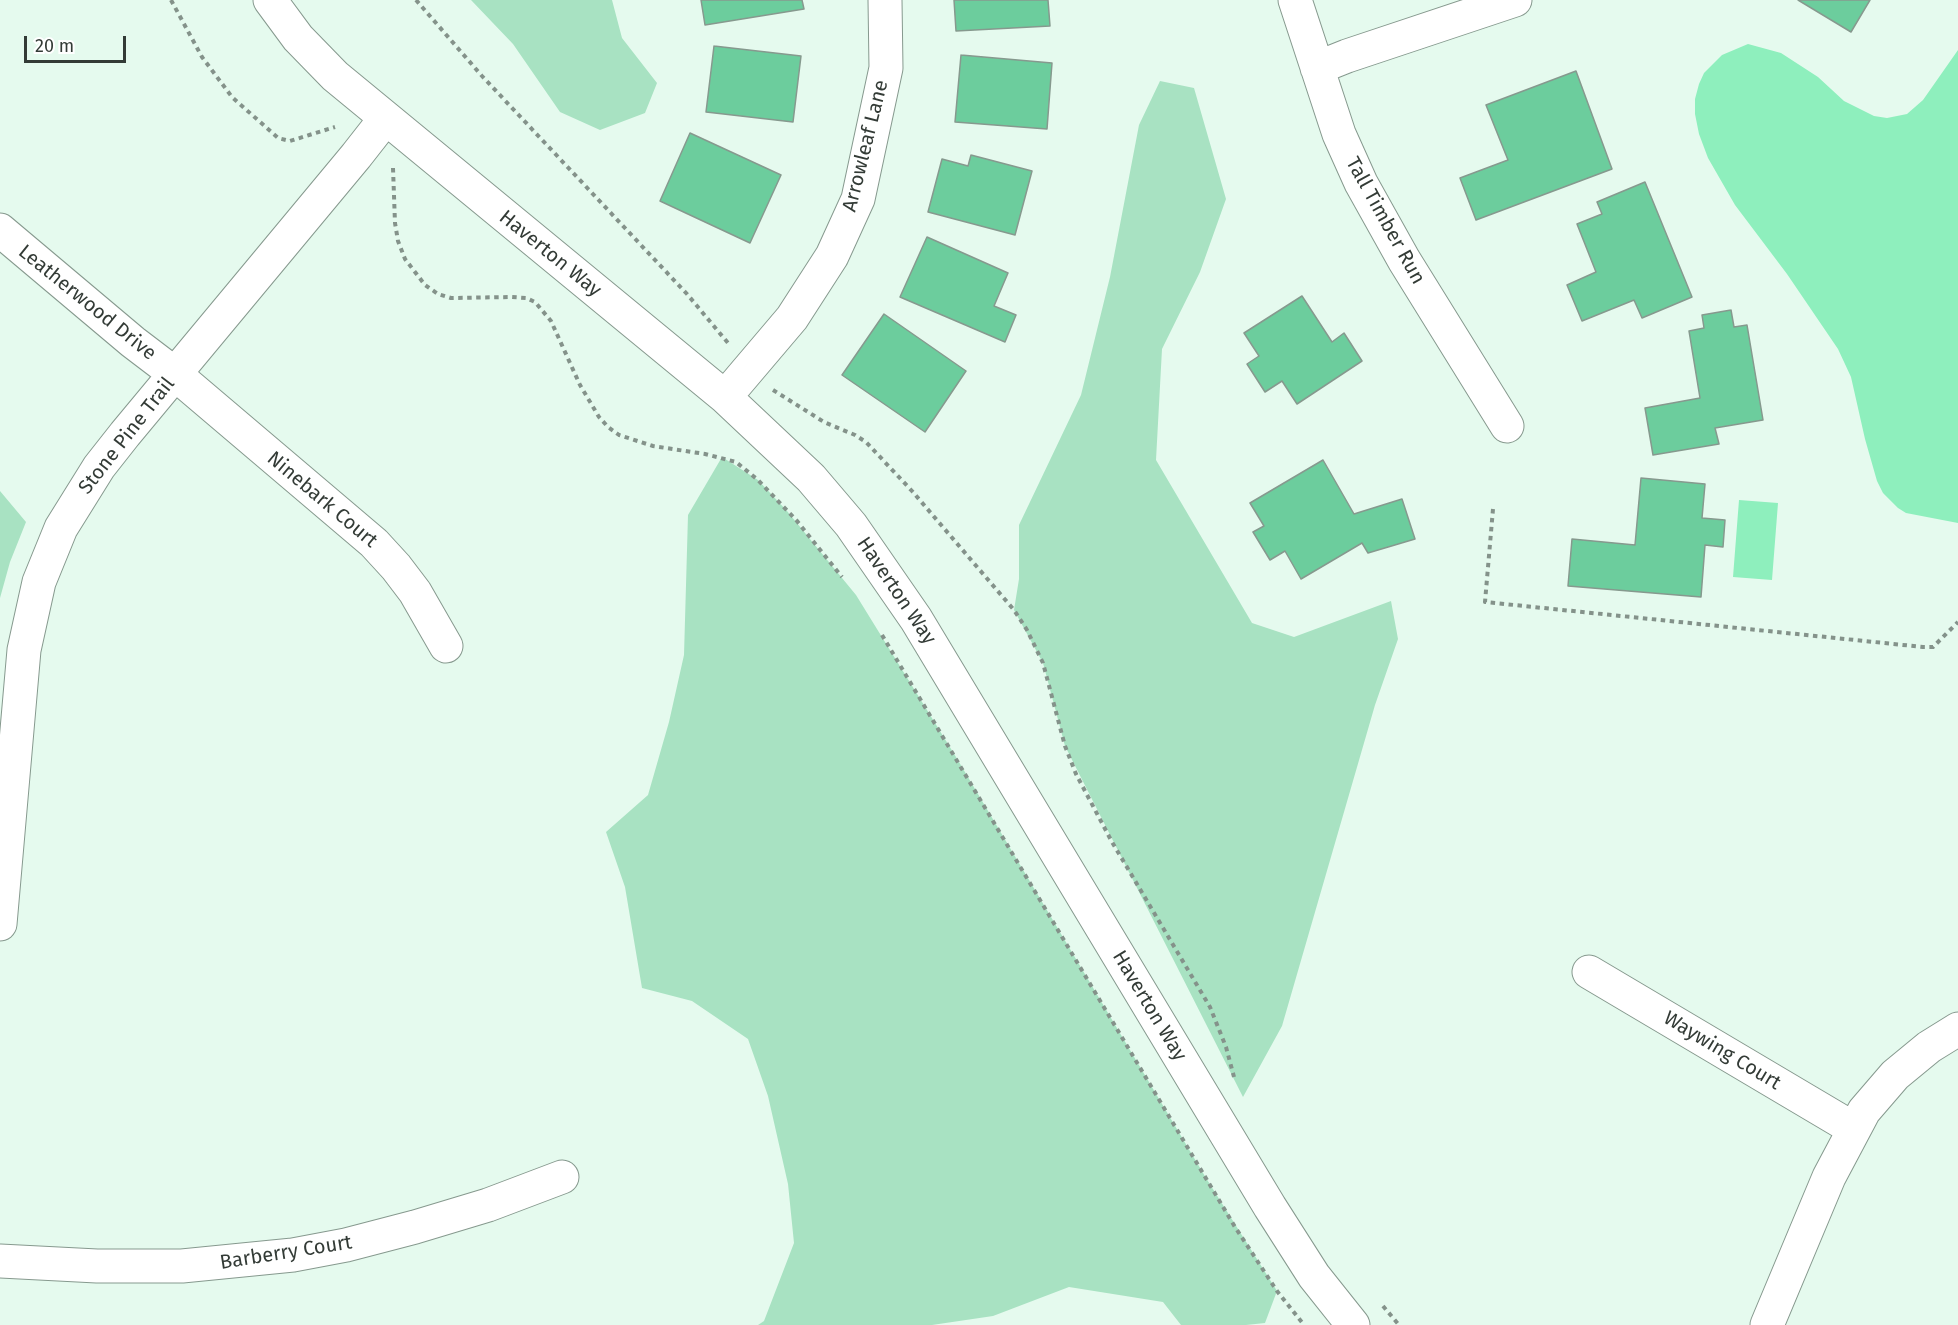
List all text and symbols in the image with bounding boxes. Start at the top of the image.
scale bar [27,24,129,62]
text: 20 m [35,35,74,57]
street label: Arrowleaf Lane [838,78,894,214]
street label: Tall Timber Run [1340,153,1430,289]
street label: Haverton Way [494,205,606,303]
street label: Leatherwood Drive [13,240,161,366]
street label: Stone Pine Trail [74,373,180,499]
street label: Ninebark Court [262,447,382,553]
street label: Haverton Way [851,533,941,649]
street label: Haverton Way [1107,946,1191,1066]
street label: Waywing Court [1659,1007,1785,1095]
street label: Barberry Court [218,1231,354,1275]

